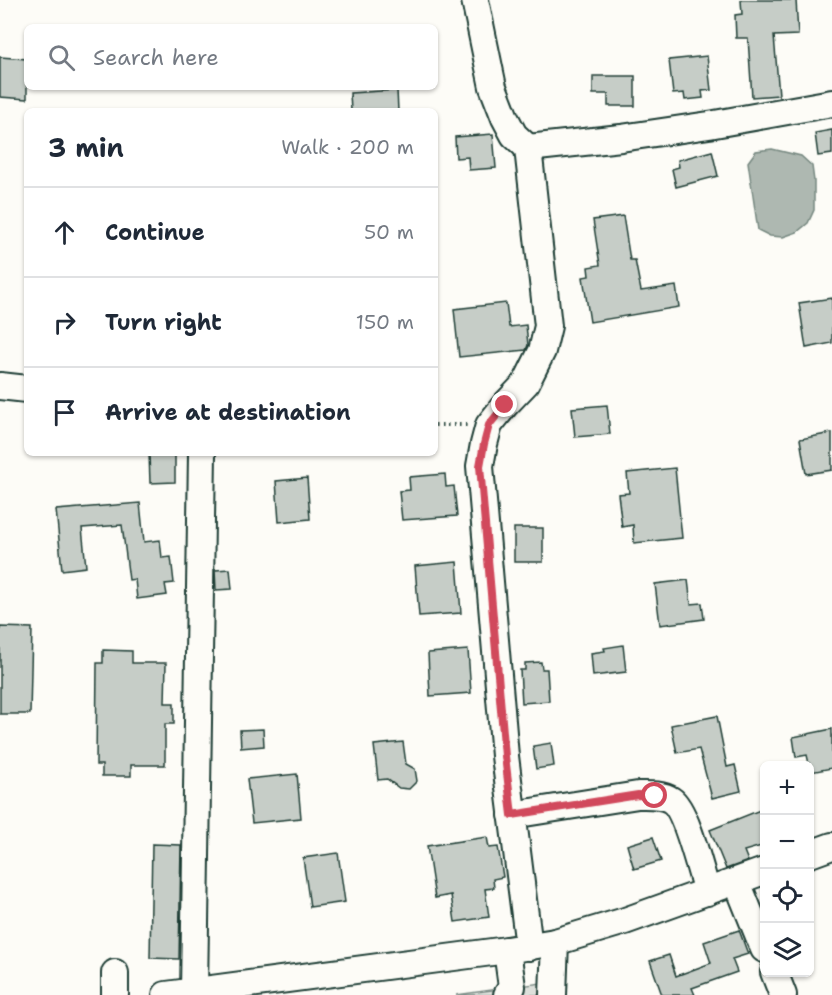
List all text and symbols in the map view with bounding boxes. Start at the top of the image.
search box [24,24,438,90]
icon: search [45,41,78,74]
text: Search here [93,43,219,72]
text: 3 min [48,130,124,165]
text: Walk · 200 m [281,134,414,160]
icon: ahead [48,216,81,249]
text: Continue [105,218,205,247]
text: 50 m [364,219,414,245]
icon: right [48,306,81,339]
text: Turn right [105,308,222,337]
text: 150 m [356,309,414,335]
route end [491,391,517,417]
icon: arrive [48,396,81,429]
text: Arrive at destination [105,398,351,427]
map controls [760,761,814,977]
button: + [760,761,814,815]
route start [641,782,667,808]
button: − [760,815,814,869]
button: locate [760,869,814,923]
button: layers [760,923,814,977]

